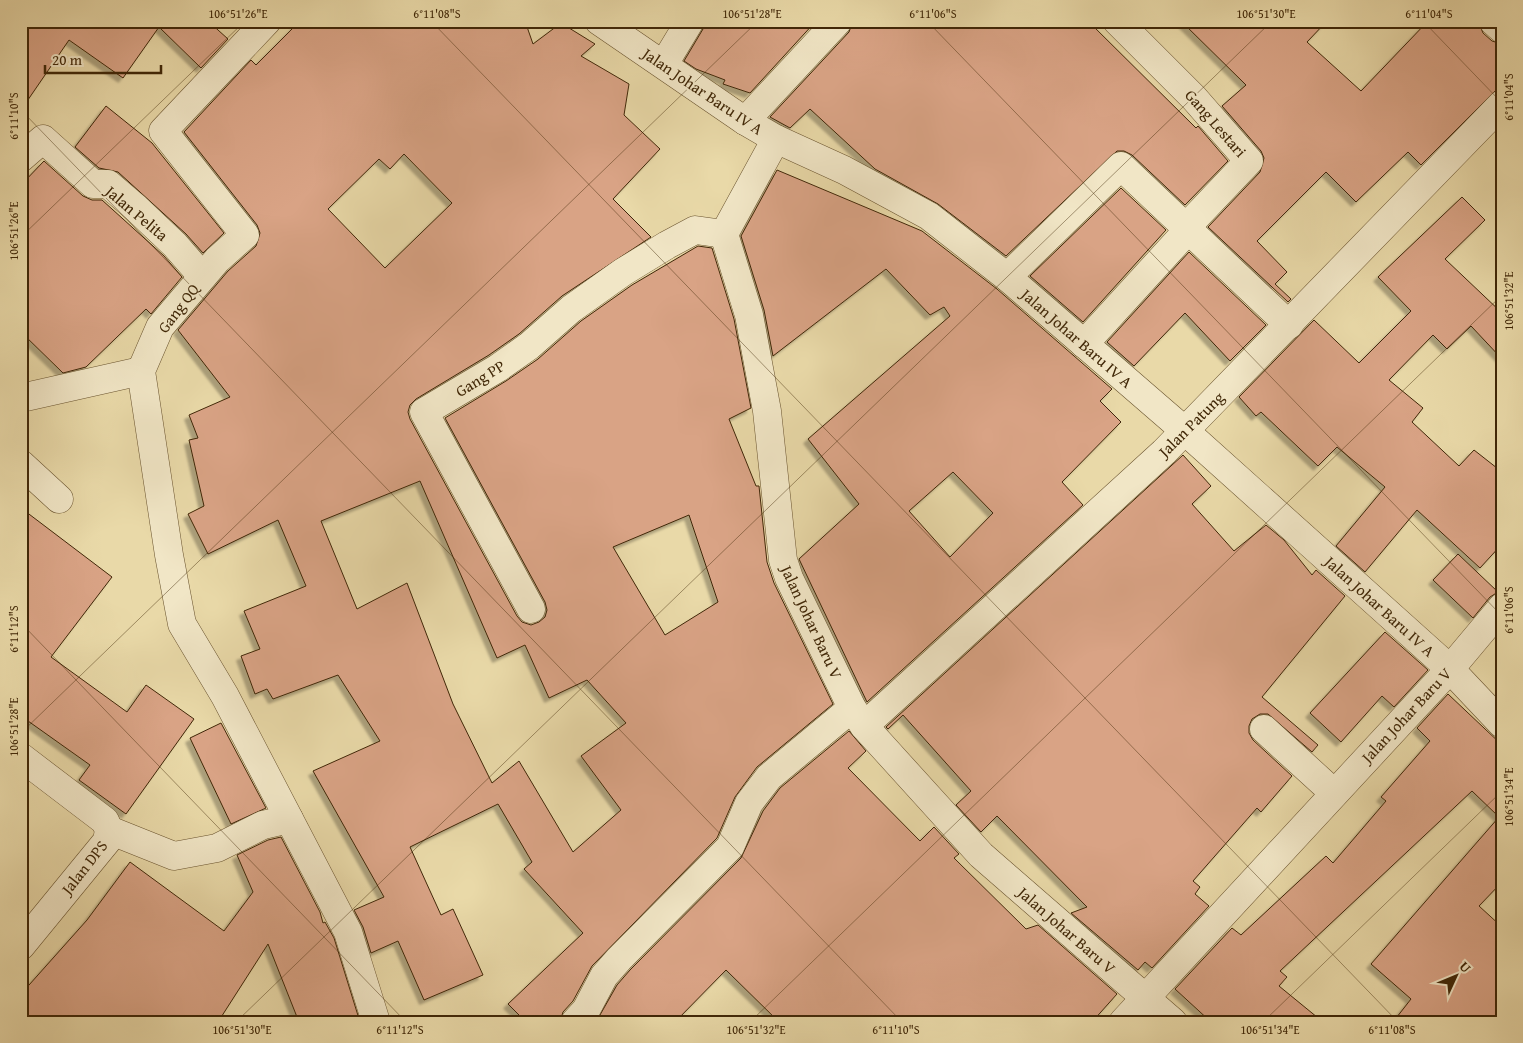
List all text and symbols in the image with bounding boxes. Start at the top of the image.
text: 106°51'26"E [208,5,268,22]
text: 6°11'08"S [413,5,461,22]
text: 106°51'28"E [722,5,782,22]
text: 6°11'06"S [909,5,957,22]
text: 106°51'30"E [1236,5,1296,22]
text: 6°11'04"S [1405,5,1453,22]
street label: Jalan Johar Baru IV A [636,40,768,141]
scale bar [45,42,161,74]
text: 20 m [52,49,83,70]
text: 6°11'04"S [1500,73,1517,121]
street label: Gang Lestari [1180,84,1253,163]
text: 6°11'10"S [5,92,22,140]
street label: Jalan Pelita [99,178,174,247]
text: 106°51'26"E [5,201,22,261]
text: 106°51'32"E [1500,271,1517,331]
street label: Gang QQ [151,277,205,338]
street label: Jalan Johar Baru IV A [1014,281,1138,394]
street label: Gang PP [450,353,510,403]
street label: Jalan Patung [1151,386,1229,464]
street label: Jalan Johar Baru IV A [1318,549,1441,662]
street label: Jalan Johar Baru V [774,559,849,683]
text: 6°11'06"S [1500,586,1517,634]
text: 6°11'12"S [5,605,22,653]
street label: Jalan Johar Baru V [1354,661,1457,770]
text: 106°51'28"E [5,697,22,757]
text: 106°51'34"E [1500,767,1517,827]
street label: Jalan DPS [54,835,113,901]
street label: Jalan Johar Baru V [1011,879,1122,980]
north arrow [1430,950,1480,1000]
text: U [1455,957,1476,978]
text: 106°51'30"E [212,1021,272,1038]
text: 6°11'12"S [376,1021,424,1038]
text: 106°51'32"E [726,1021,786,1038]
text: 6°11'10"S [872,1021,920,1038]
text: 106°51'34"E [1240,1021,1300,1038]
text: 6°11'08"S [1368,1021,1416,1038]

